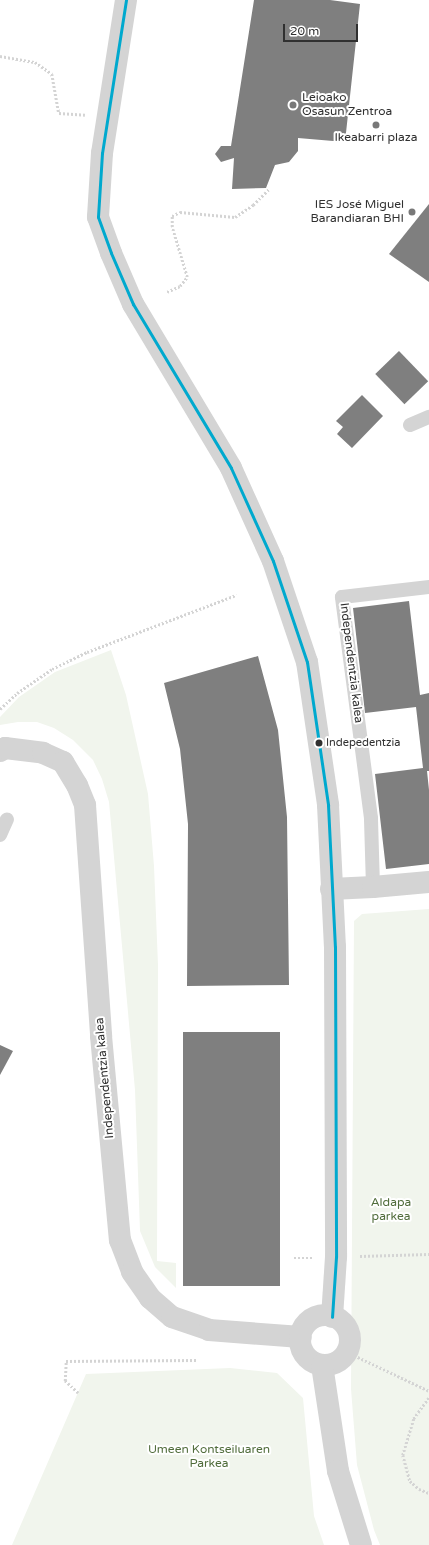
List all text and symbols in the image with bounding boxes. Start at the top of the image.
scale bar [285,16,360,42]
text: 20 m [290,24,319,38]
place label: Leioako Osasun Zentroa [302,91,392,119]
marker: Leioako Osasun Zentroa [287,99,299,111]
marker: Ikeabarri plaza [371,120,381,130]
place label: Ikeabarri plaza [335,131,417,145]
place label: IES José Miguel Barandiaran BHI [310,198,404,226]
marker: IES José Miguel Barandiaran BHI [407,207,417,217]
street label: Independentzia kalea [336,602,366,724]
place label: Indepedentzia [326,736,400,750]
marker: Indepedentzia [314,738,324,748]
street label: Independentzia kalea [93,1017,117,1139]
park label: Aldapa parkea [371,1196,411,1224]
park label: Umeen Kontseiluaren Parkea [148,1443,270,1471]

